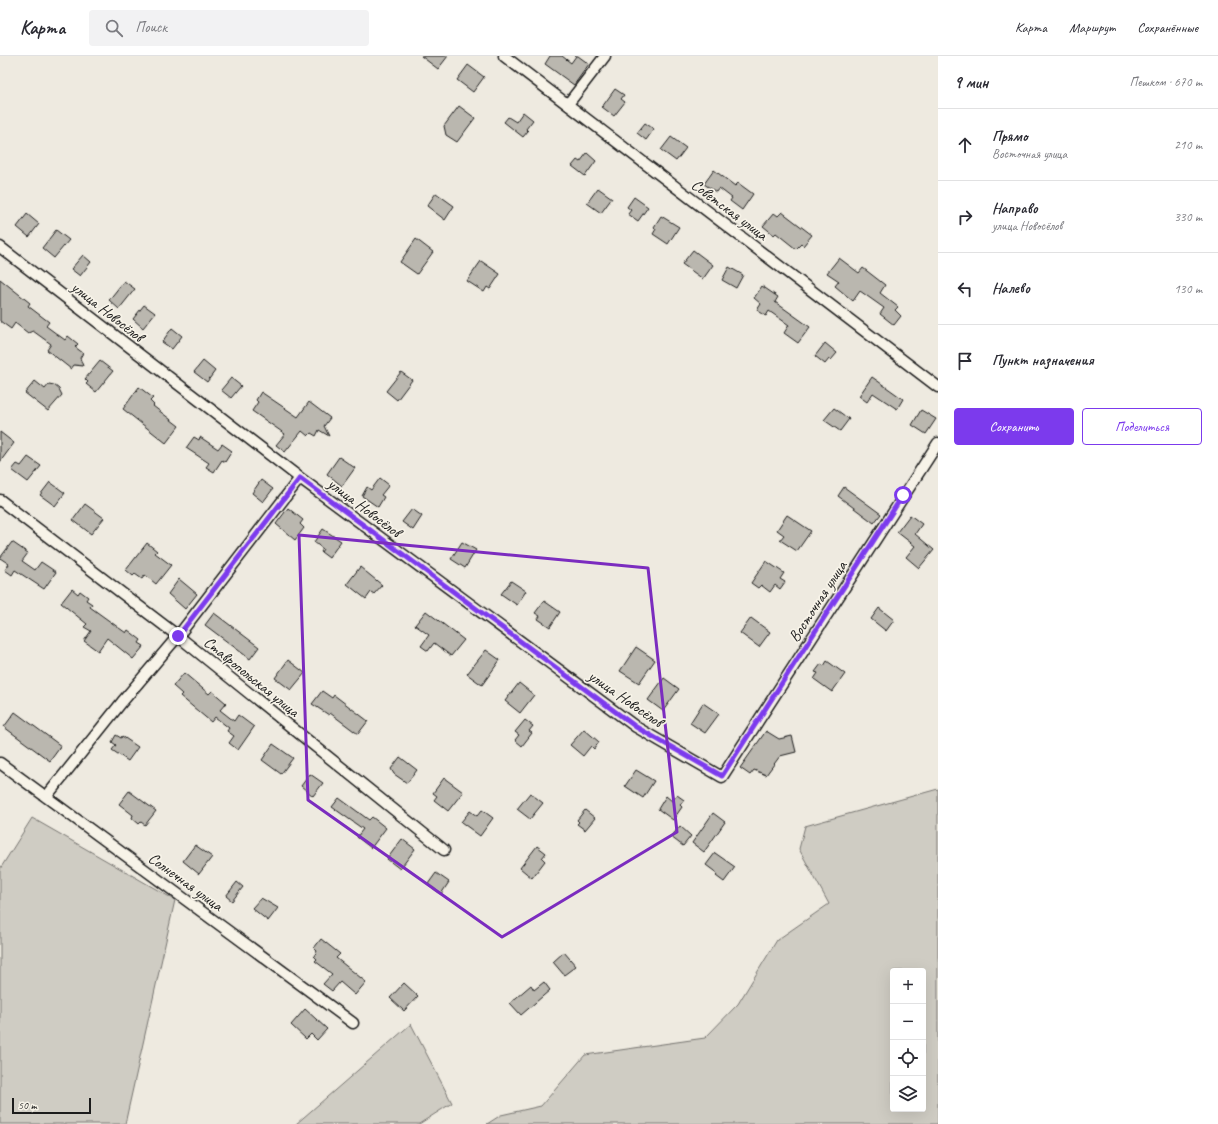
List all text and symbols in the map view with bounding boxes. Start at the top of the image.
search box [89,10,369,46]
text: Карта [20,16,65,40]
icon: search [103,17,125,39]
text: Поиск [135,18,167,37]
text: Карта [1015,19,1047,36]
text: Маршрут [1069,19,1115,36]
text: Сохранённые [1137,19,1198,36]
text: 9 мин [954,72,988,93]
text: Пешком · 670 m [1129,74,1202,90]
text: Прямо [992,127,1028,146]
icon: ahead [954,134,976,156]
text: 210 m [1174,137,1202,153]
text: Восточная улица [992,146,1067,162]
street label: Советская улица [687,175,772,246]
text: Направо [992,199,1038,218]
icon: right [954,206,976,228]
text: 330 m [1174,209,1202,225]
text: улица Новосёлов [992,218,1062,234]
street label: улица Новосёлов [66,277,150,348]
icon: left [954,278,976,300]
text: Налево [992,279,1030,298]
text: 130 m [1174,281,1202,297]
icon: arrive [954,350,976,372]
text: Пункт назначения [992,351,1094,370]
button: Сохранить [954,408,1074,445]
button: Поделиться [1082,408,1202,445]
street label: улица Новосёлов [323,473,408,544]
route start [894,486,912,504]
street label: Восточная улица [784,556,852,646]
route end [169,627,187,645]
street label: Ставропольская улица [199,632,304,722]
street label: улица Новосёлов [583,665,669,734]
street label: Солнечная улица [144,848,227,916]
map controls [890,968,926,1112]
button: + [890,968,926,1004]
button: − [890,1004,926,1040]
button: locate [890,1040,926,1076]
button: layers [890,1076,926,1112]
scale bar [12,1096,91,1115]
text: 50 m [18,1098,37,1112]

